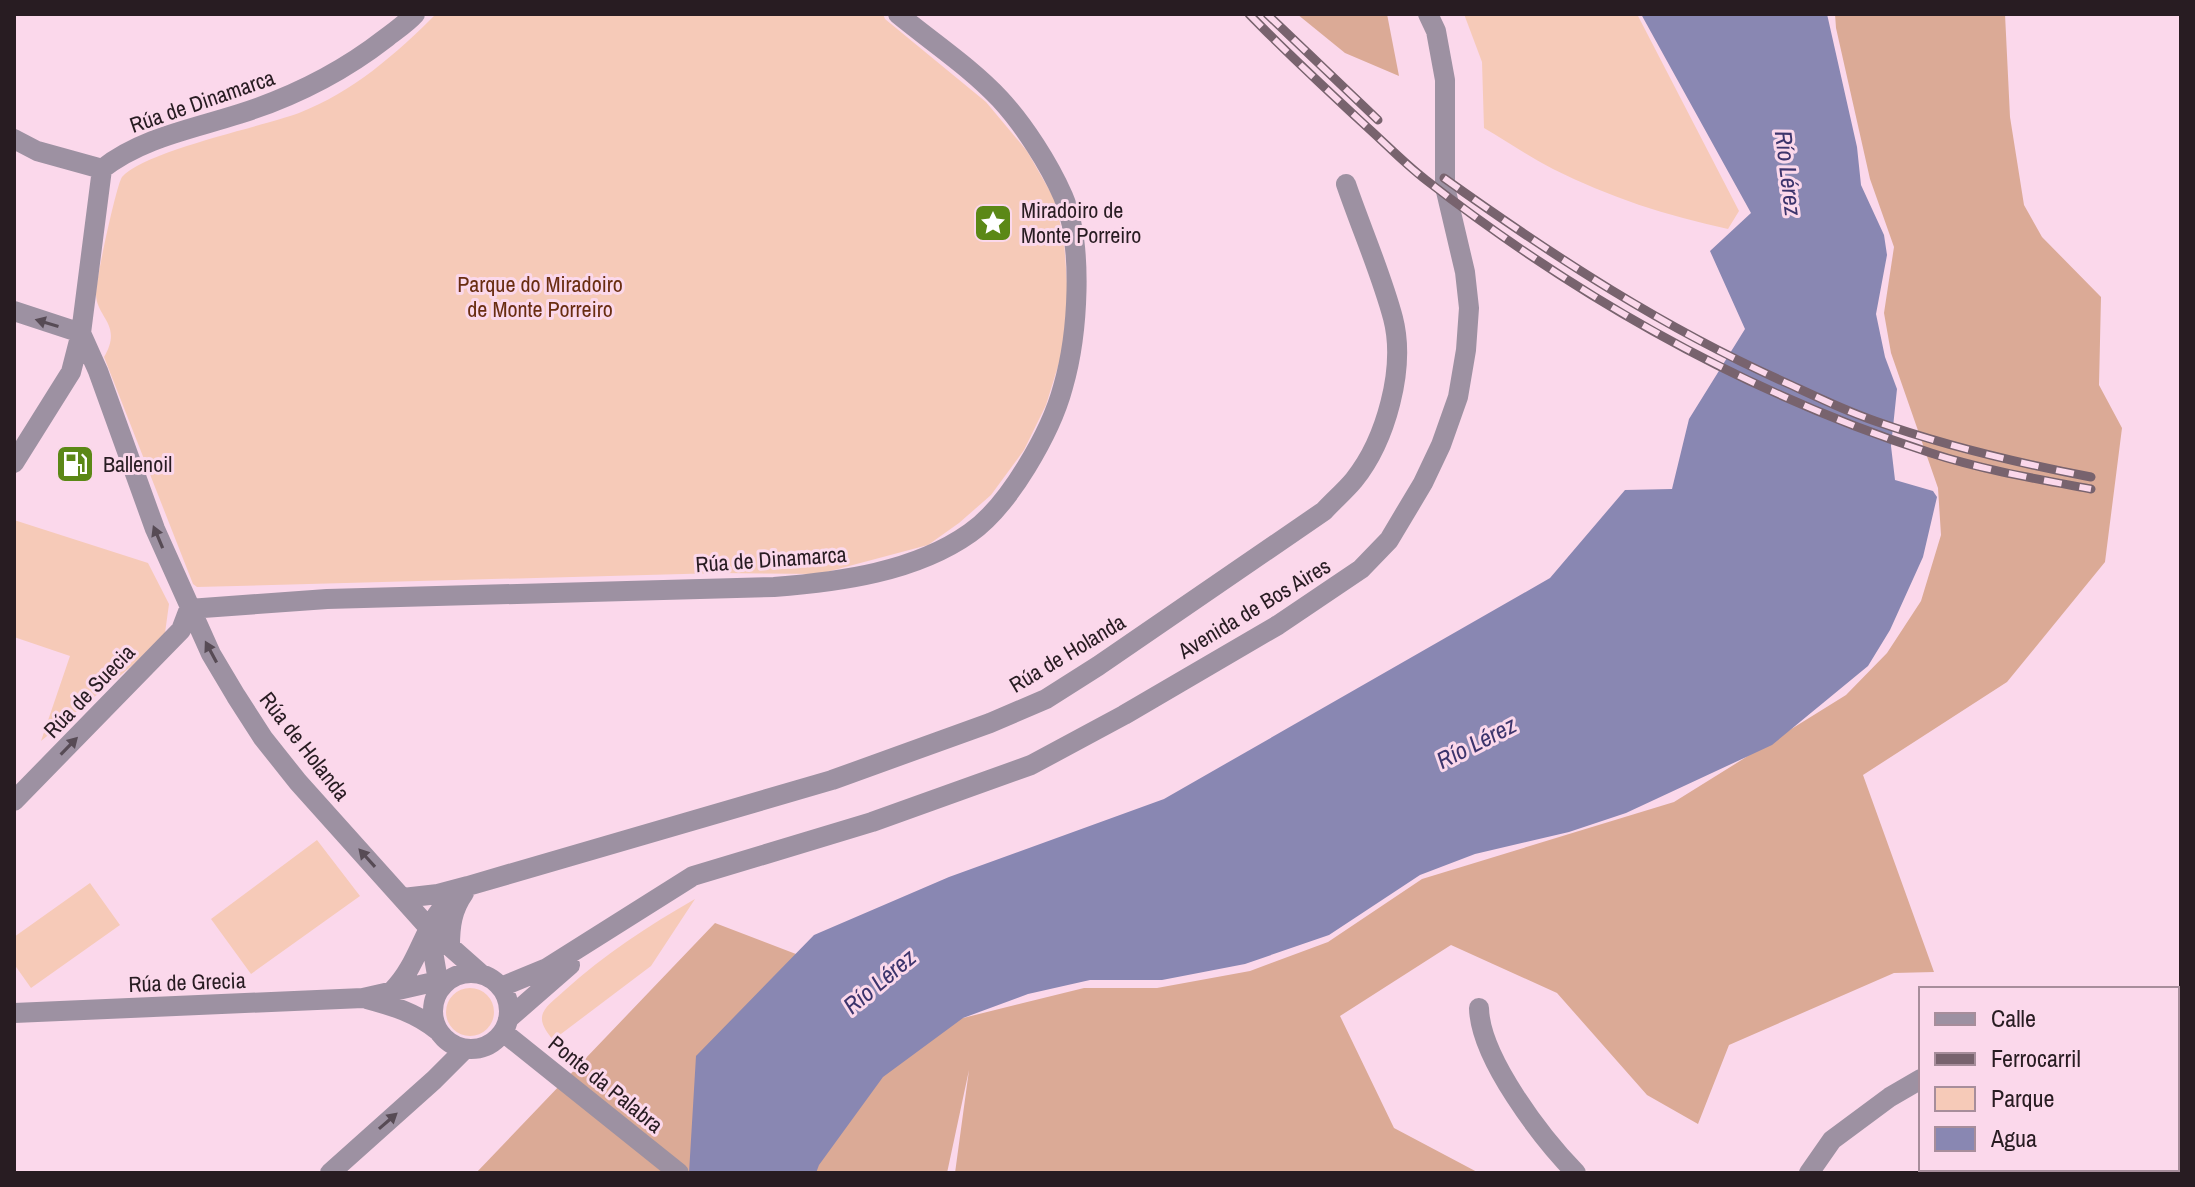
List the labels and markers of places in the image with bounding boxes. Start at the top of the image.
place label: Miradoiro de Monte Porreiro [1021,195,1141,250]
place icon: Miradoiro de Monte Porreiro [972,202,1014,244]
fuel station icon: Ballenoil [54,443,96,485]
place label: Ballenoil [103,449,172,479]

